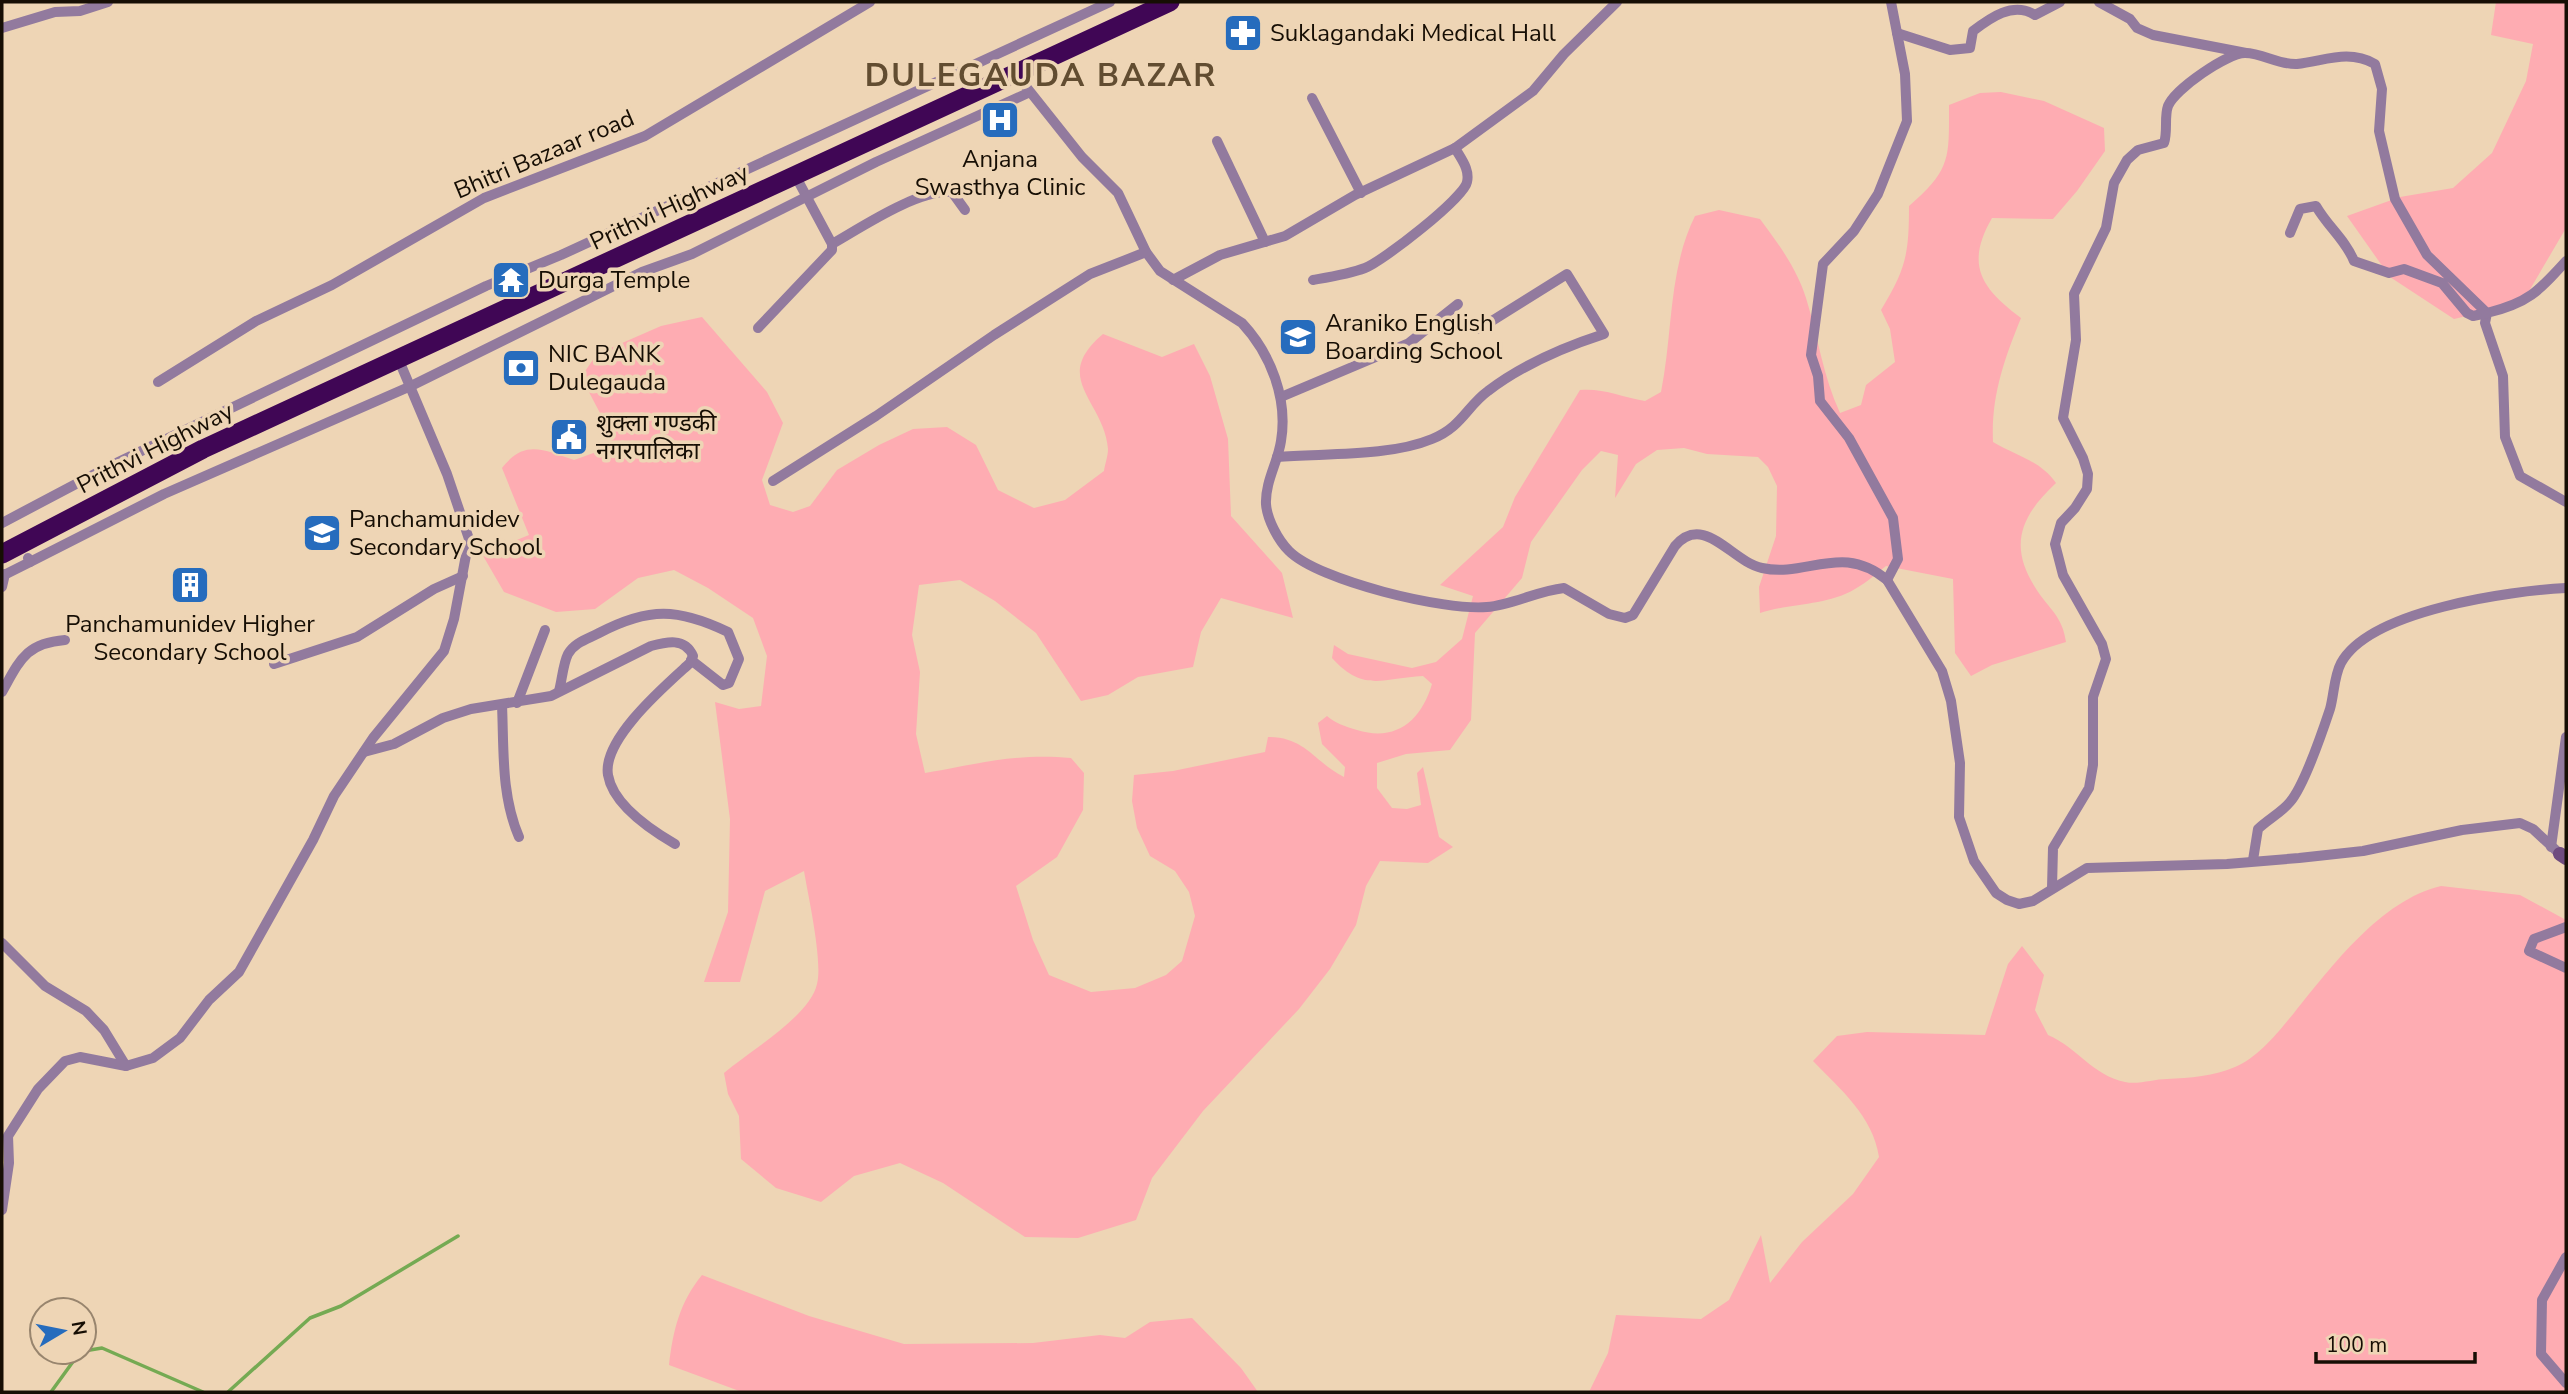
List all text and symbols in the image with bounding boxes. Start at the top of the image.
pharmacy icon: Suklagandaki Medical Hall [1222,12,1264,54]
place label: Suklagandaki Medical Hall [1270,17,1556,49]
district label: DULEGAUDA BAZAR [865,54,1217,97]
hospital icon: Anjana Swasthya Clinic [979,99,1021,141]
street label: Bhitri Bazaar road [449,102,639,206]
place label: Anjana Swasthya Clinic [915,143,1085,203]
street label: Prithvi Highway [585,156,754,258]
temple icon: Durga Temple [490,259,532,301]
place label: Durga Temple [538,264,690,296]
place label: Araniko English Boarding School [1325,307,1502,367]
school or university icon: Araniko English Boarding School [1277,316,1319,358]
place label: NIC BANK Dulegauda [548,338,666,398]
bank icon: NIC BANK Dulegauda [500,347,542,389]
street label: Prithvi Highway [71,395,239,501]
place label: शुक्ला गण्डकी नगरपालिका [596,407,717,467]
public building icon: शुक्ला गण्डकी नगरपालिका [548,416,590,458]
place label: Panchamunidev Secondary School [349,503,542,563]
school or university icon: Panchamunidev Secondary School [301,512,343,554]
building icon: Panchamunidev Higher Secondary School [169,564,211,606]
place label: Panchamunidev Higher Secondary School [65,608,315,668]
north arrow [28,1296,98,1366]
text: N [65,1319,93,1337]
scale bar [2316,1320,2475,1364]
text: 100 m [2326,1331,2387,1359]

